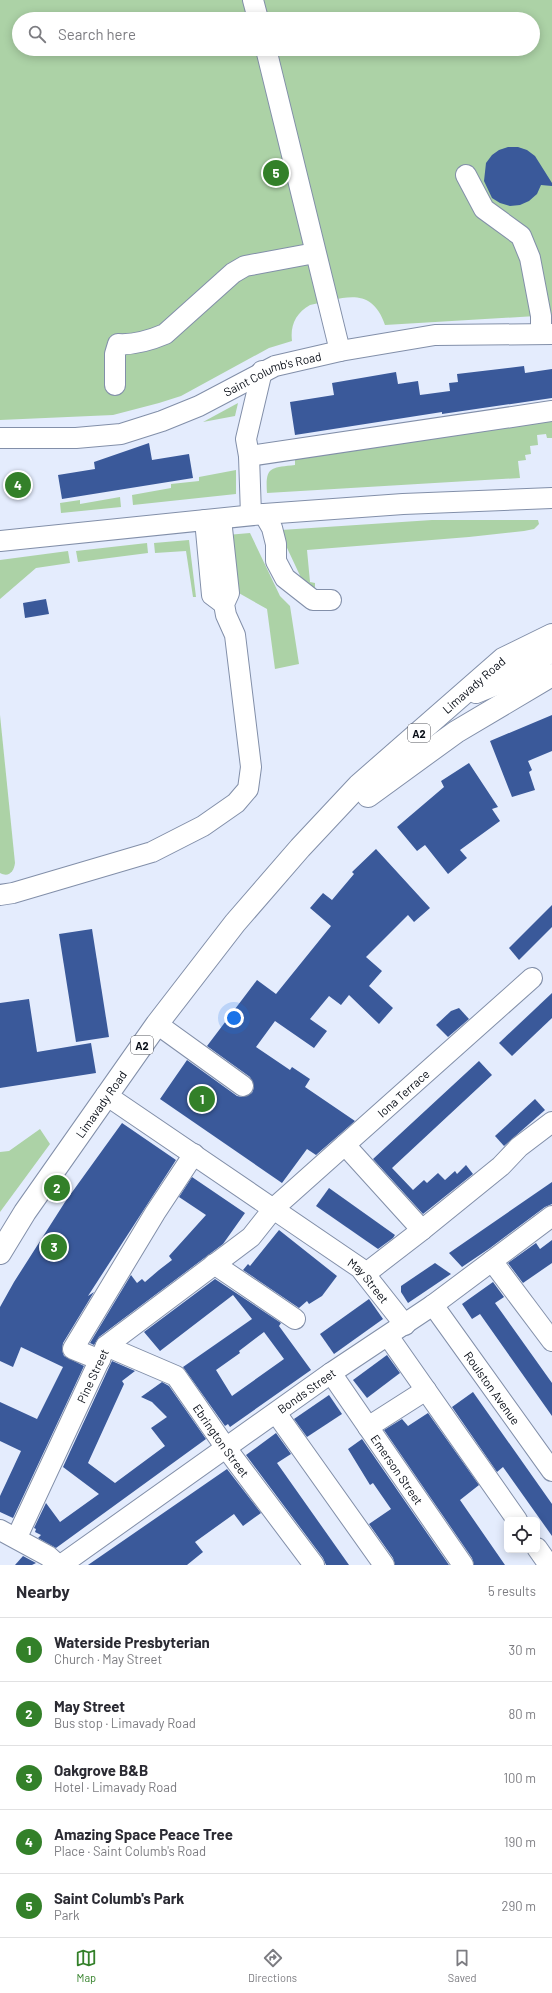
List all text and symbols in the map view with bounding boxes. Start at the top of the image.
search box [12,12,540,56]
icon: search [26,23,48,45]
text: Search here [58,25,136,43]
pin: 5 [263,158,289,188]
street label: Saint Columb's Road [221,349,323,399]
pin: 4 [5,470,31,500]
street label: Limavady Road [439,654,508,716]
road number: A2 [408,724,430,742]
your location [224,1008,244,1028]
road number: A2 [131,1036,153,1054]
street label: Iona Terrace [374,1066,432,1120]
street label: Limavady Road [73,1068,129,1140]
pin: 1 [189,1084,215,1114]
pin: 2 [44,1173,70,1203]
pin: 3 [41,1232,67,1262]
street label: May Street [345,1255,392,1306]
street label: Pine Street [74,1346,111,1405]
street label: Roulston Avenue [462,1349,523,1427]
street label: Bonds Street [275,1365,338,1416]
street label: Ebrington Street [191,1401,252,1480]
street label: Emerson Street [368,1432,426,1507]
map controls [504,1517,540,1553]
button: locate [504,1517,540,1553]
text: Nearby [16,1581,70,1601]
text: 5 results [488,1583,536,1599]
text: Waterside Presbyterian [54,1633,210,1651]
text: 1 [27,1642,31,1658]
text: 30 m [509,1642,536,1658]
text: Church · May Street [54,1651,162,1667]
text: May Street [54,1697,125,1715]
text: 2 [25,1706,33,1722]
text: 80 m [509,1706,536,1722]
text: Bus stop · Limavady Road [54,1715,196,1731]
text: Oakgrove B&B [54,1761,148,1779]
text: 3 [25,1770,33,1786]
text: 100 m [503,1770,536,1786]
text: Hotel · Limavady Road [54,1779,177,1795]
text: Amazing Space Peace Tree [54,1825,233,1843]
text: 4 [25,1834,33,1850]
text: 190 m [504,1834,536,1850]
text: Place · Saint Columb's Road [54,1843,206,1859]
text: Saint Columb's Park [54,1889,184,1907]
text: 5 [25,1898,33,1914]
text: 290 m [502,1898,536,1914]
text: Park [54,1907,80,1923]
tab: Map [75,1947,97,1984]
tab: Directions [248,1947,297,1984]
tab: Saved [448,1947,477,1984]

